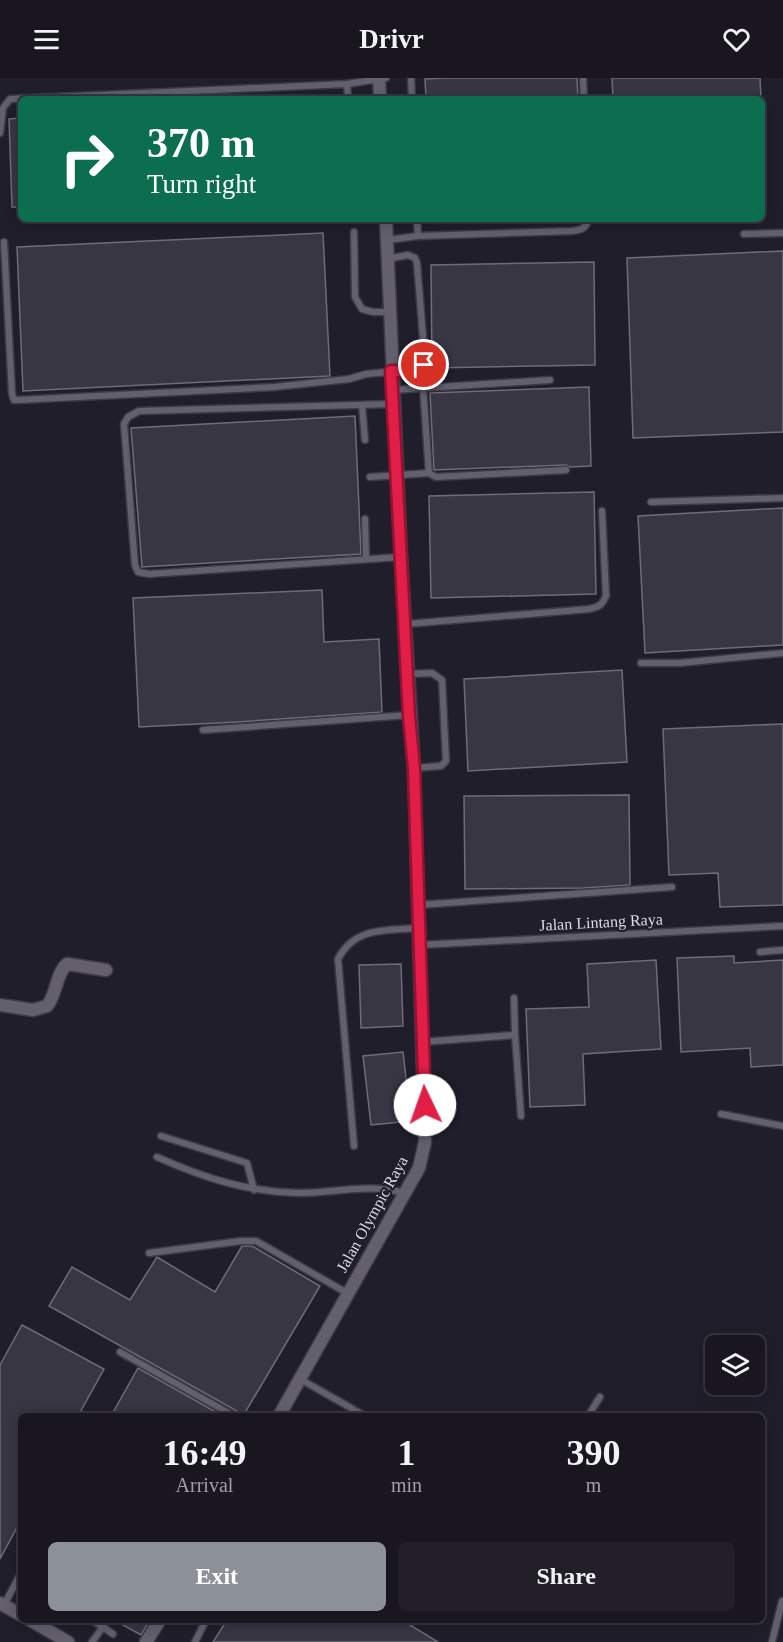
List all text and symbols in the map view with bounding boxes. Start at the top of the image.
icon: menu [30,23,63,56]
icon: heart [720,23,753,56]
text: Drivr [359,24,424,54]
icon: right [48,120,126,198]
text: 370 m [147,120,256,166]
text: Turn right [147,169,256,199]
pin [398,339,449,390]
icon: arrive [407,348,440,381]
street label: Jalan Lintang Raya [539,910,663,935]
position arrow [393,1073,457,1137]
street label: Jalan Olympic Raya [333,1153,412,1275]
map controls [705,1335,765,1395]
button: layers [705,1335,765,1395]
text: 16:49 [162,1433,246,1473]
text: 1 [398,1433,416,1473]
text: 390 [567,1433,621,1473]
text: Arrival [176,1474,233,1496]
text: min [391,1474,422,1496]
text: m [586,1474,601,1496]
button: Exit [48,1542,386,1611]
button: Share [398,1542,735,1611]

